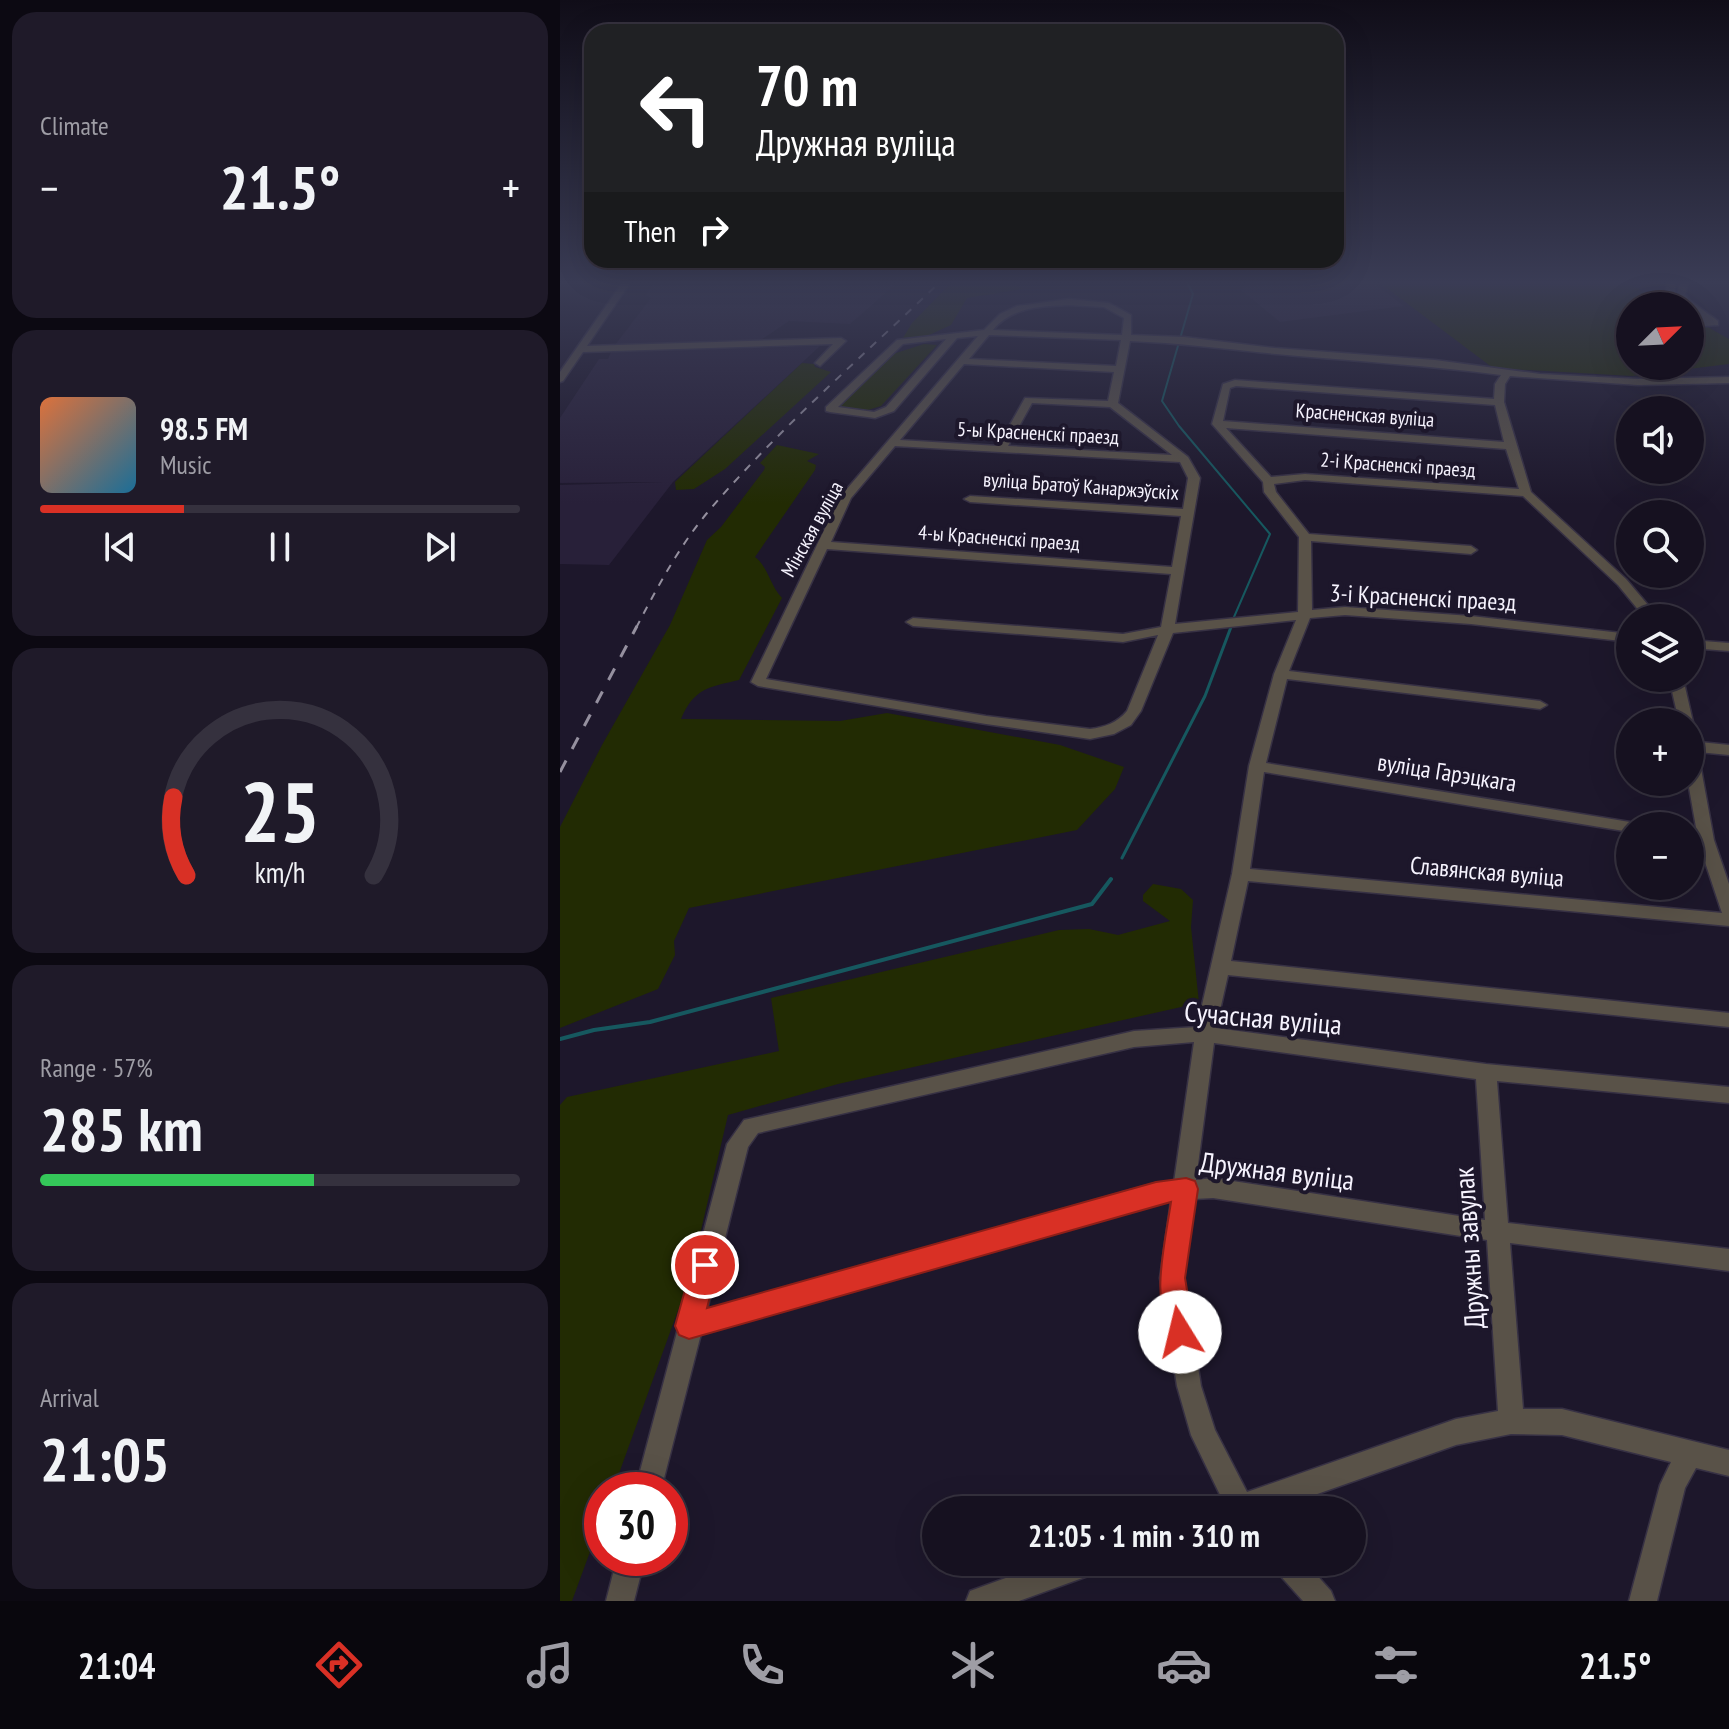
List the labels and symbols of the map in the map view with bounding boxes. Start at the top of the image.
north arrow [1616,292,1704,380]
street label: Красненская вуліца [1295,397,1435,433]
street label: 5-ы Красненскі праезд [956,416,1120,450]
street label: 2-і Красненскі праезд [1320,447,1477,483]
street label: вуліца Братоў Канаржэўскіх [982,466,1180,506]
street label: Мінская вуліца [775,477,849,581]
street label: 4-ы Красненскі праезд [917,519,1081,557]
street label: 3-і Красненскі праезд [1329,577,1517,618]
street label: вуліца Гарэцкага [1375,746,1519,799]
street label: Славянская вуліца [1409,849,1565,894]
street label: Сучасная вуліца [1183,992,1343,1043]
street label: Дружная вуліца [1198,1143,1356,1198]
street label: Дружны завулак [1444,1166,1493,1330]
pin [671,1231,739,1299]
position arrow [1138,1290,1222,1374]
speed limit sign: 30 [584,1472,688,1576]

